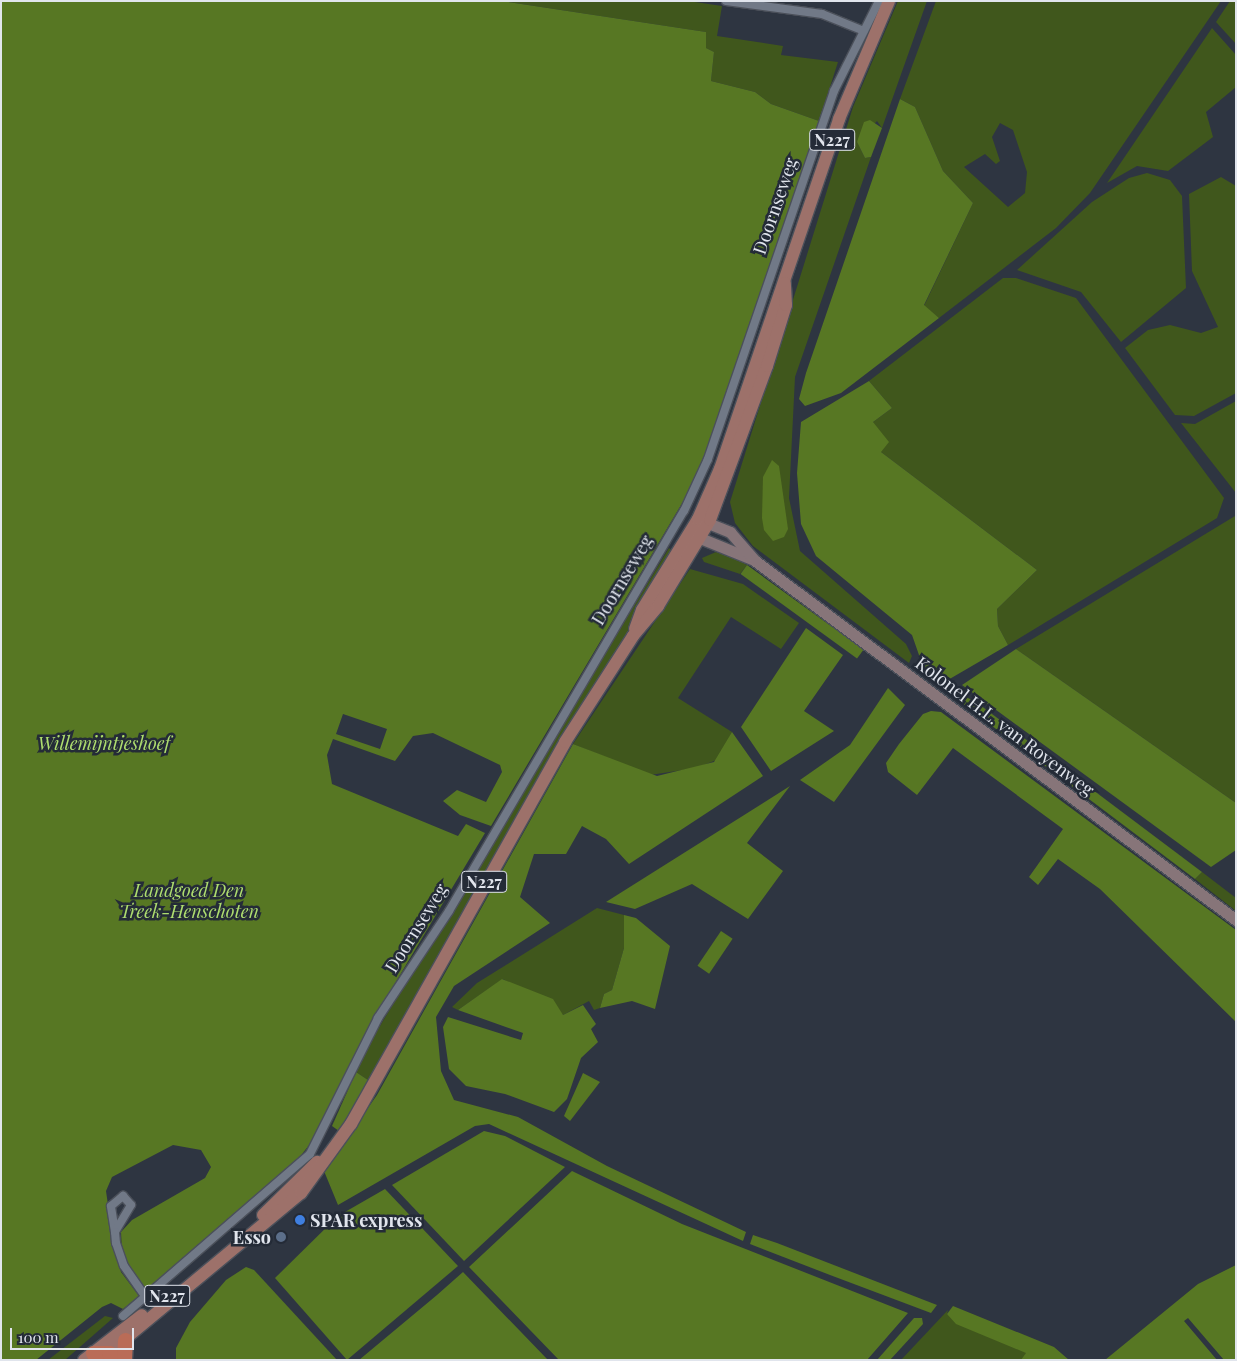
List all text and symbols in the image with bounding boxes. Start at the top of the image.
road number: N227 [808,126,856,154]
street label: Doornseweg [748,155,802,257]
street label: Doornseweg [587,531,657,629]
street label: Kolonel H.L. van Royenweg [911,652,1099,800]
park label: Willemijntjeshoef [38,732,170,754]
road number: N227 [460,869,508,896]
street label: Doornseweg [380,879,452,977]
park label: Landgoed Den Treek-Henschoten [119,880,259,922]
place label: SPAR express [310,1209,422,1231]
marker: SPAR express [294,1214,306,1226]
place label: Esso [233,1226,271,1248]
marker: Esso [275,1231,287,1243]
road number: N227 [143,1282,191,1310]
scale bar [12,1318,136,1350]
text: 100 m [18,1327,59,1347]

